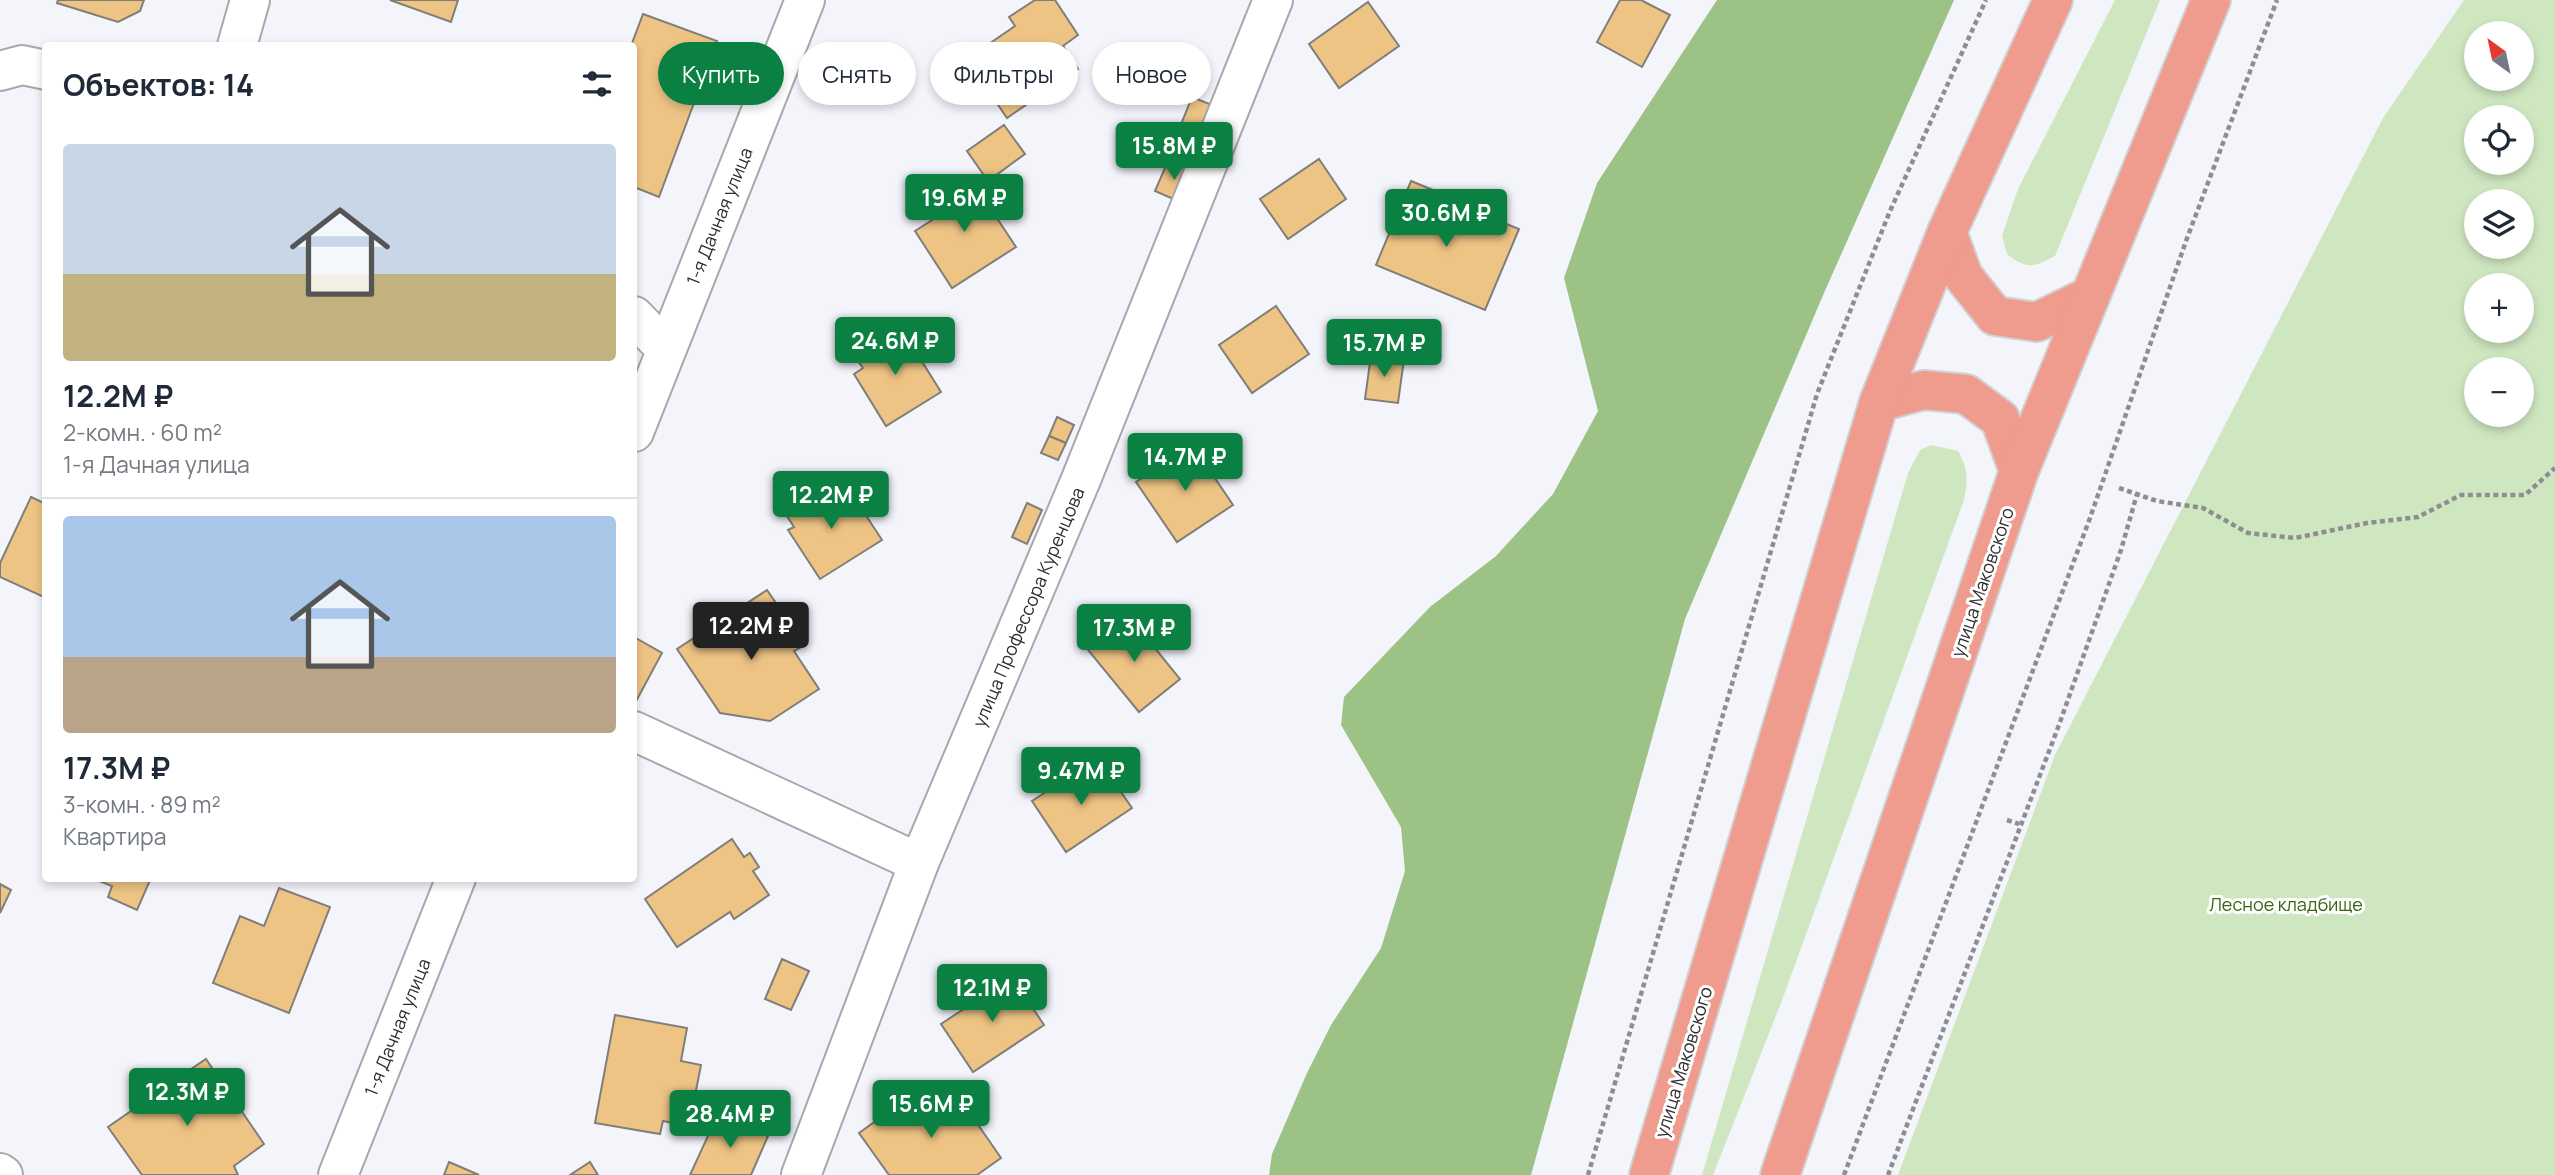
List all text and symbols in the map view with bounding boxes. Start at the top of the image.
north arrow [2464,21,2534,91]
map controls [2464,21,2534,427]
chip: Купить [658,42,784,105]
chip: Снять [798,42,916,105]
chip: Фильтры [930,42,1078,105]
chip: Новое [1092,42,1211,105]
text: Объектов: 14 [63,64,254,105]
icon: filters [578,65,616,103]
button: locate [2464,105,2534,175]
pin: 15.8M ₽ [1109,122,1239,182]
text: 15.8M ₽ [1132,129,1216,161]
street label: 1-я Дачная улица [680,144,758,288]
pin: 19.6M ₽ [899,174,1029,234]
text: 19.6M ₽ [921,181,1007,213]
icon: home [277,189,403,315]
button: layers [2464,189,2534,259]
pin: 30.6M ₽ [1381,190,1511,249]
text: 30.6M ₽ [1401,196,1491,228]
button: + [2464,273,2534,343]
pin: 24.6M ₽ [830,318,960,377]
pin: 15.7M ₽ [1319,320,1449,379]
text: 24.6M ₽ [851,324,939,356]
text: 15.7M ₽ [1343,326,1425,358]
button: − [2464,357,2534,427]
text: 12.2M ₽ [63,375,173,416]
text: 2-комн. · 60 m² [63,416,222,448]
pin: 14.7M ₽ [1120,434,1250,493]
text: 14.7M ₽ [1144,440,1226,472]
text: 1-я Дачная улица [63,448,250,480]
pin: 12.2M ₽ [766,472,896,531]
text: 12.2M ₽ [789,478,873,510]
street label: улица Профессора Куренцова [966,483,1090,731]
street label: улица Маковского [1945,504,2019,660]
icon: home [277,561,403,687]
pin: 12.2M ₽ [686,602,816,662]
pin: 17.3M ₽ [1069,604,1199,664]
text: 12.2M ₽ [709,609,793,641]
text: 17.3M ₽ [1093,611,1175,643]
text: 17.3M ₽ [63,747,170,788]
pin: 9.47M ₽ [1016,748,1146,807]
text: 9.47M ₽ [1037,754,1125,786]
text: 3-комн. · 89 m² [63,788,221,820]
text: Квартира [63,820,167,852]
park label: Лесное кладбище [2209,892,2363,916]
street label: 1-я Дачная улица [358,955,436,1099]
pin: 12.1M ₽ [927,964,1057,1024]
text: 12.1M ₽ [953,971,1031,1003]
street label: улица Маковского [1649,984,1717,1140]
pin: 12.3M ₽ [122,1068,252,1128]
text: 12.3M ₽ [145,1075,229,1107]
pin: 15.6M ₽ [866,1080,996,1140]
text: 15.6M ₽ [889,1087,973,1119]
pin: 28.4M ₽ [665,1090,795,1150]
text: 28.4M ₽ [686,1097,774,1129]

